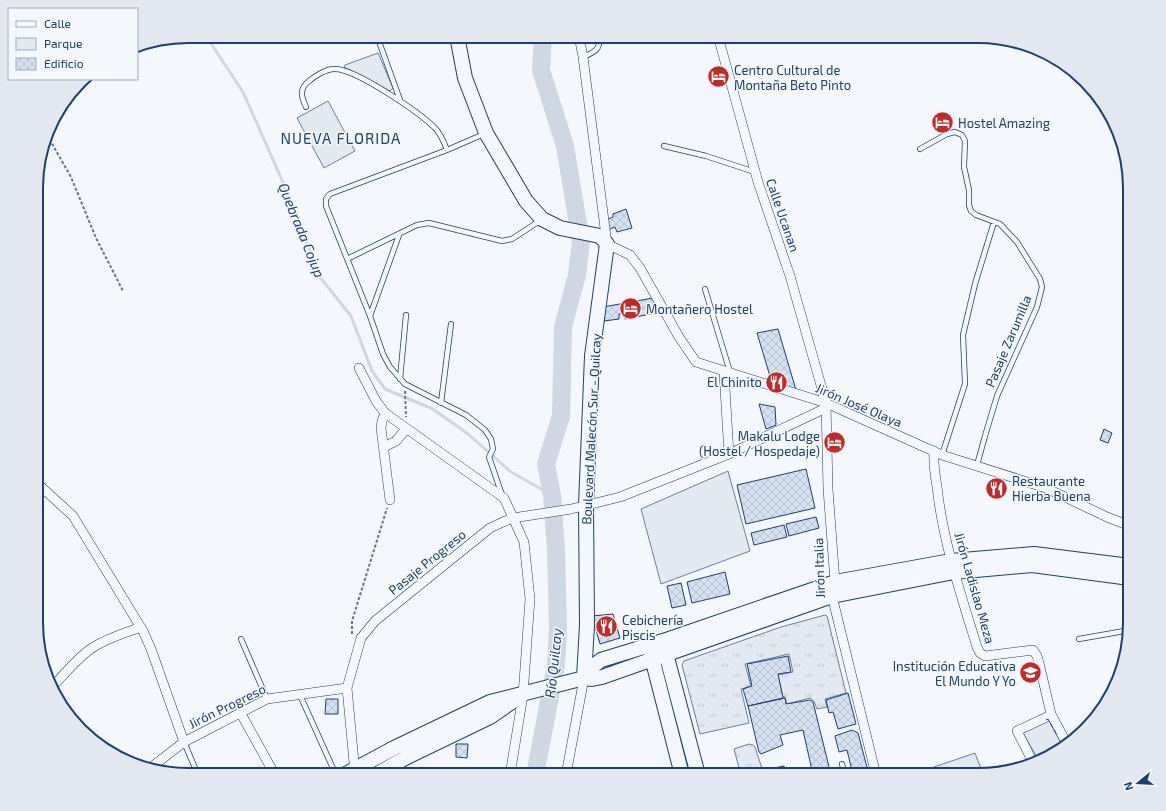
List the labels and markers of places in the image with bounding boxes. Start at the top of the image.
place label: Centro Cultural de Montaña Beto Pinto [734,62,851,93]
hotel icon: Centro Cultural de Montaña Beto Pinto [706,64,732,90]
hotel icon: Hostel Amazing [930,110,956,136]
place label: Hostel Amazing [958,115,1050,131]
hotel icon: Montañero Hostel [618,296,644,322]
place label: Montañero Hostel [646,301,753,317]
restaurant icon: El Chinito [764,369,790,395]
place label: El Chinito [707,374,762,390]
place label: Makalu Lodge (Hostel / Hospedaje) [699,428,820,459]
hotel icon: Makalu Lodge (Hostel / Hospedaje) [822,430,848,456]
place label: Restaurante Hierba Buena [1012,473,1091,504]
restaurant icon: Restaurante Hierba Buena [983,475,1009,501]
place label: Cebichería Piscis [622,612,684,643]
restaurant icon: Cebichería Piscis [593,614,619,640]
place label: Institución Educativa El Mundo Y Yo [893,658,1016,689]
school or university icon: Institución Educativa El Mundo Y Yo [1018,660,1044,686]

